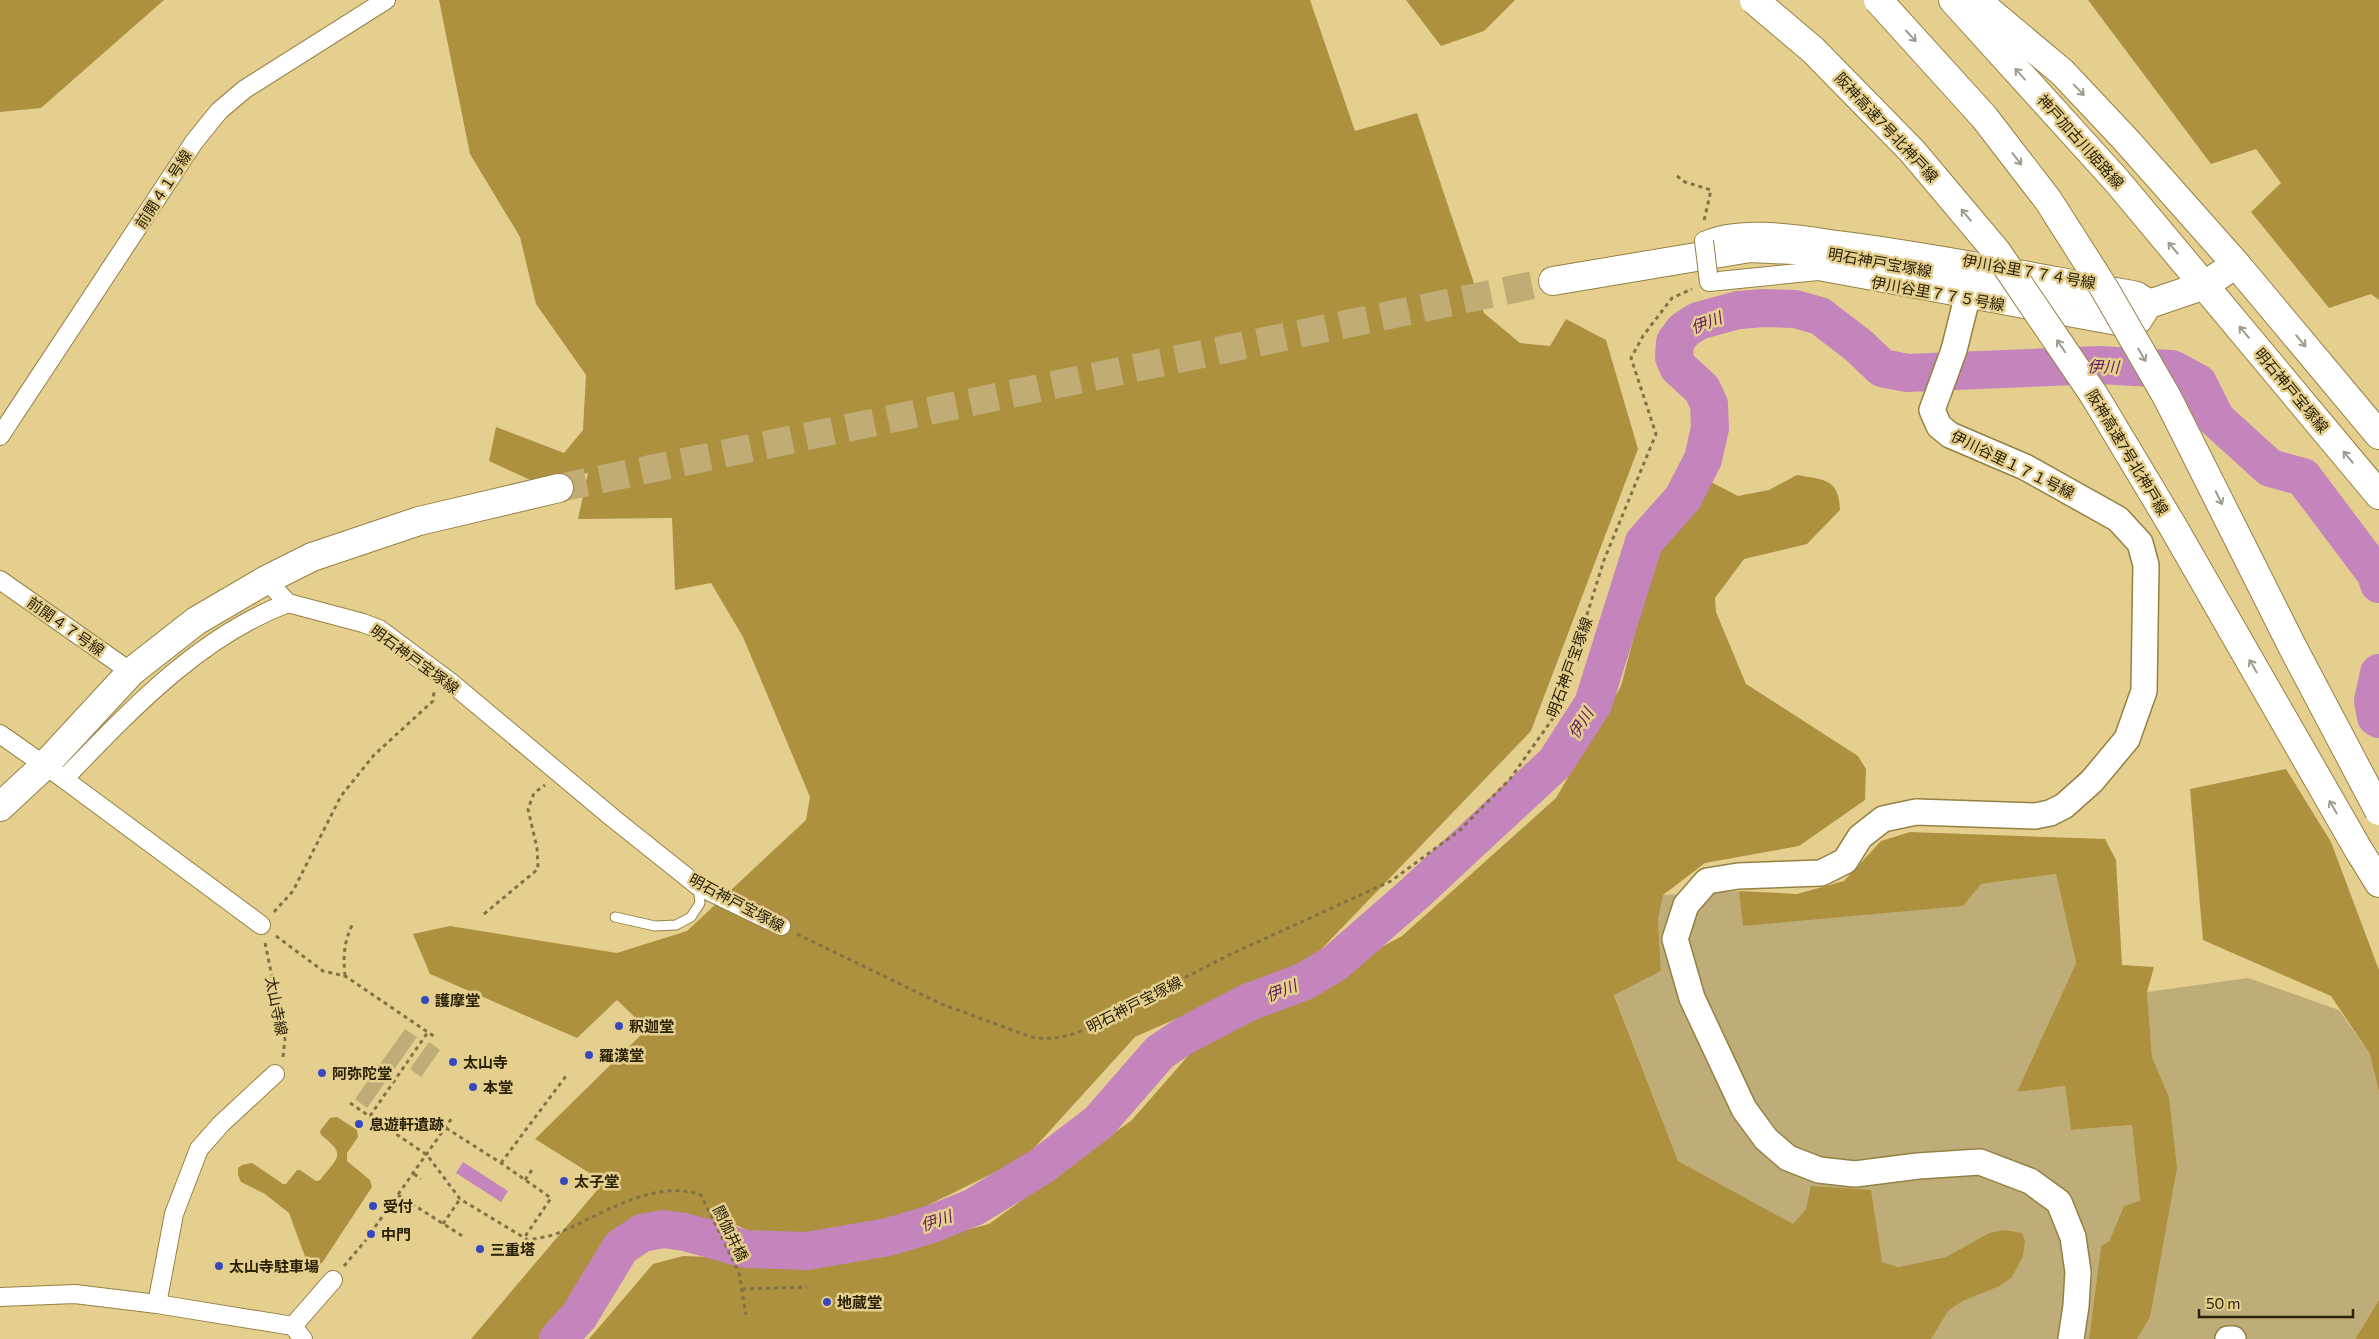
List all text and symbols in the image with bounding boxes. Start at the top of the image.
one-way arrow [1905,29,1917,42]
one-way arrow [2014,67,2026,80]
street label: 阪神高速7号北神戸線 [1832,69,1942,185]
one-way arrow [2073,84,2085,96]
street label: 神戸加古川姫路線 [2034,90,2128,192]
street label: 前開４１号線 [131,146,195,232]
one-way arrow [2011,152,2022,165]
one-way arrow [1961,209,1972,222]
one-way arrow [2168,242,2179,255]
street label: 明石神戸宝塚線 [1827,244,1933,280]
street label: 伊川谷里７７４号線 [1961,250,2097,292]
street label: 伊川谷里７７５号線 [1870,272,2006,314]
water label: 伊川 [1688,307,1726,337]
one-way arrow [2238,326,2249,339]
one-way arrow [2295,334,2306,347]
one-way arrow [2056,340,2066,354]
street label: 明石神戸宝塚線 [2251,344,2333,436]
one-way arrow [2138,347,2148,361]
water label: 伊川 [2087,356,2121,376]
street label: 阪神高速7号北神戸線 [2083,386,2173,518]
street label: 伊川谷里１７１号線 [1948,426,2078,502]
one-way arrow [2342,451,2353,464]
one-way arrow [2215,490,2224,505]
street label: 前開４７号線 [24,593,108,659]
street label: 明石神戸宝塚線 [1543,615,1595,719]
street label: 明石神戸宝塚線 [367,621,463,697]
one-way arrow [2247,659,2257,673]
water label: 伊川 [1563,703,1598,742]
one-way arrow [2328,800,2338,814]
street label: 明石神戸宝塚線 [686,869,788,935]
street label: 明石神戸宝塚線 [1083,972,1185,1036]
street label: 太山寺線 [262,975,292,1037]
water label: 伊川 [1263,975,1301,1005]
place label: 護摩堂 [435,991,480,1009]
marker: 護摩堂 [419,994,431,1006]
place label: 釈迦堂 [629,1017,674,1035]
marker: 釈迦堂 [613,1020,625,1032]
place label: 羅漢堂 [599,1046,644,1064]
marker: 羅漢堂 [583,1049,595,1061]
place label: 太山寺 [463,1053,508,1071]
marker: 太山寺 [447,1056,459,1068]
place label: 阿弥陀堂 [332,1064,392,1082]
marker: 阿弥陀堂 [316,1067,328,1079]
place label: 本堂 [483,1078,513,1096]
marker: 本堂 [467,1081,479,1093]
place label: 息遊軒遺跡 [369,1115,444,1133]
marker: 息遊軒遺跡 [353,1118,365,1130]
place label: 太子堂 [574,1172,619,1190]
marker: 太子堂 [558,1175,570,1187]
place label: 受付 [383,1197,413,1215]
marker: 受付 [367,1200,379,1212]
street label: 閼伽井橋 [710,1202,752,1264]
water label: 伊川 [918,1205,956,1234]
place label: 中門 [381,1225,411,1243]
marker: 中門 [365,1228,377,1240]
place label: 三重塔 [490,1240,535,1258]
marker: 三重塔 [474,1243,486,1255]
place label: 太山寺駐車場 [229,1257,319,1275]
marker: 太山寺駐車場 [213,1260,225,1272]
scale bar [2199,1286,2353,1318]
place label: 地蔵堂 [837,1293,882,1311]
text: 50 m [2206,1294,2240,1312]
marker: 地蔵堂 [821,1296,833,1308]

